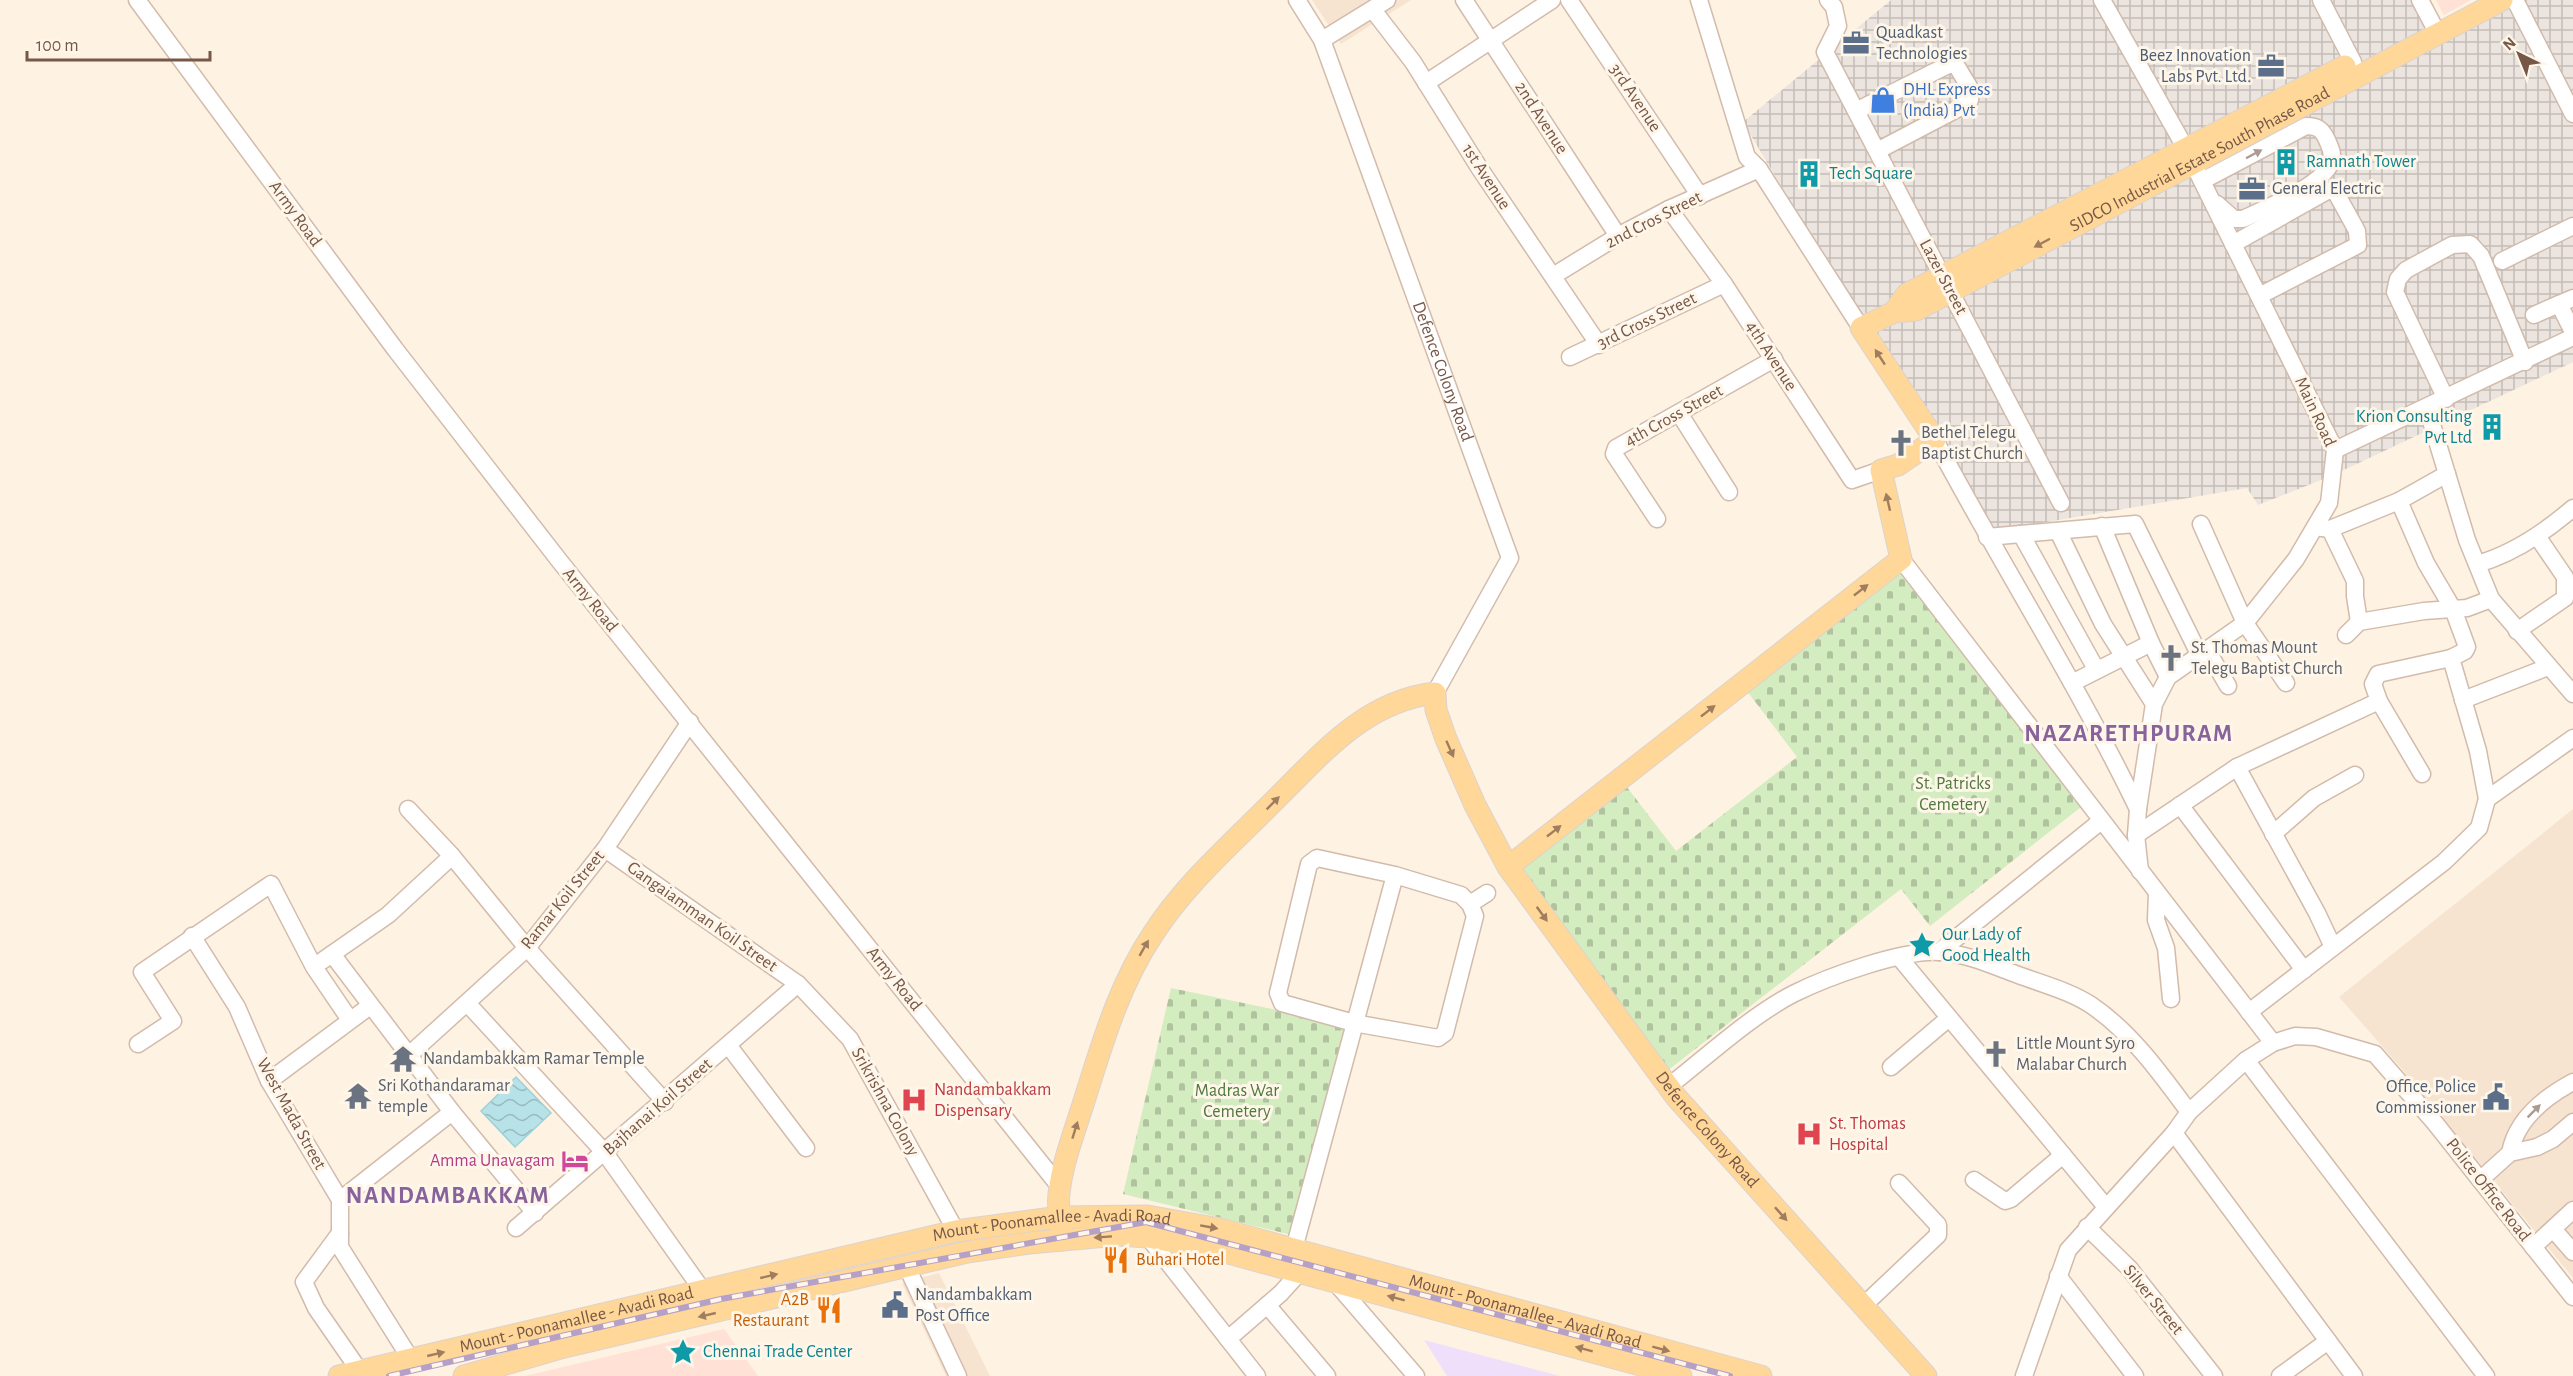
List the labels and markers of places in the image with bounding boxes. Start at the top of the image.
place label: Quadkast Technologies [1876,24,1968,63]
office icon: Quadkast Technologies [1841,28,1871,58]
place label: Beez Innovation Labs Pvt. Ltd. [2139,47,2251,86]
office icon: Beez Innovation Labs Pvt. Ltd. [2256,51,2286,81]
place label: DHL Express (India) Pvt [1903,81,1990,120]
shop icon: DHL Express (India) Pvt [1868,85,1898,115]
building icon: Ramnath Tower [2271,147,2301,177]
place label: Ramnath Tower [2306,153,2416,171]
building icon: Tech Square [1794,159,1824,189]
place label: Tech Square [1829,165,1913,183]
office icon: General Electric [2237,174,2267,204]
place label: General Electric [2272,180,2381,198]
place label: Krion Consulting Pvt Ltd [2356,408,2472,447]
building icon: Krion Consulting Pvt Ltd [2477,412,2507,442]
place label: Bethel Telegu Baptist Church [1921,424,2023,463]
church icon: Bethel Telegu Baptist Church [1886,428,1916,458]
place label: St. Thomas Mount Telegu Baptist Church [2191,639,2343,678]
church icon: St. Thomas Mount Telegu Baptist Church [2156,643,2186,673]
place label: Our Lady of Good Health [1942,926,2031,965]
place icon: Our Lady of Good Health [1907,930,1937,960]
place label: Little Mount Syro Malabar Church [2016,1035,2135,1074]
church icon: Little Mount Syro Malabar Church [1981,1039,2011,1069]
temple icon: Nandambakkam Ramar Temple [388,1044,418,1074]
place label: Nandambakkam Ramar Temple [423,1050,645,1068]
place label: Sri Kothandaramar temple [378,1077,510,1116]
place label: Office, Police Commissioner [2376,1078,2476,1117]
temple icon: Sri Kothandaramar temple [343,1081,373,1111]
place label: Nandambakkam Dispensary [934,1081,1051,1120]
public building icon: Office, Police Commissioner [2481,1082,2511,1112]
hospital icon: Nandambakkam Dispensary [899,1085,929,1115]
place label: St. Thomas Hospital [1829,1115,1906,1154]
hospital icon: St. Thomas Hospital [1794,1119,1824,1149]
hotel icon: Amma Unavagam [560,1146,590,1176]
place label: Amma Unavagam [430,1152,555,1170]
restaurant icon: Buhari Hotel [1101,1245,1131,1275]
place label: Buhari Hotel [1136,1251,1225,1269]
place label: Nandambakkam Post Office [915,1286,1032,1325]
public building icon: Nandambakkam Post Office [880,1290,910,1320]
place label: A2B Restaurant [733,1291,809,1330]
restaurant icon: A2B Restaurant [814,1295,844,1325]
place icon: Chennai Trade Center [668,1337,698,1367]
place label: Chennai Trade Center [703,1343,853,1361]

